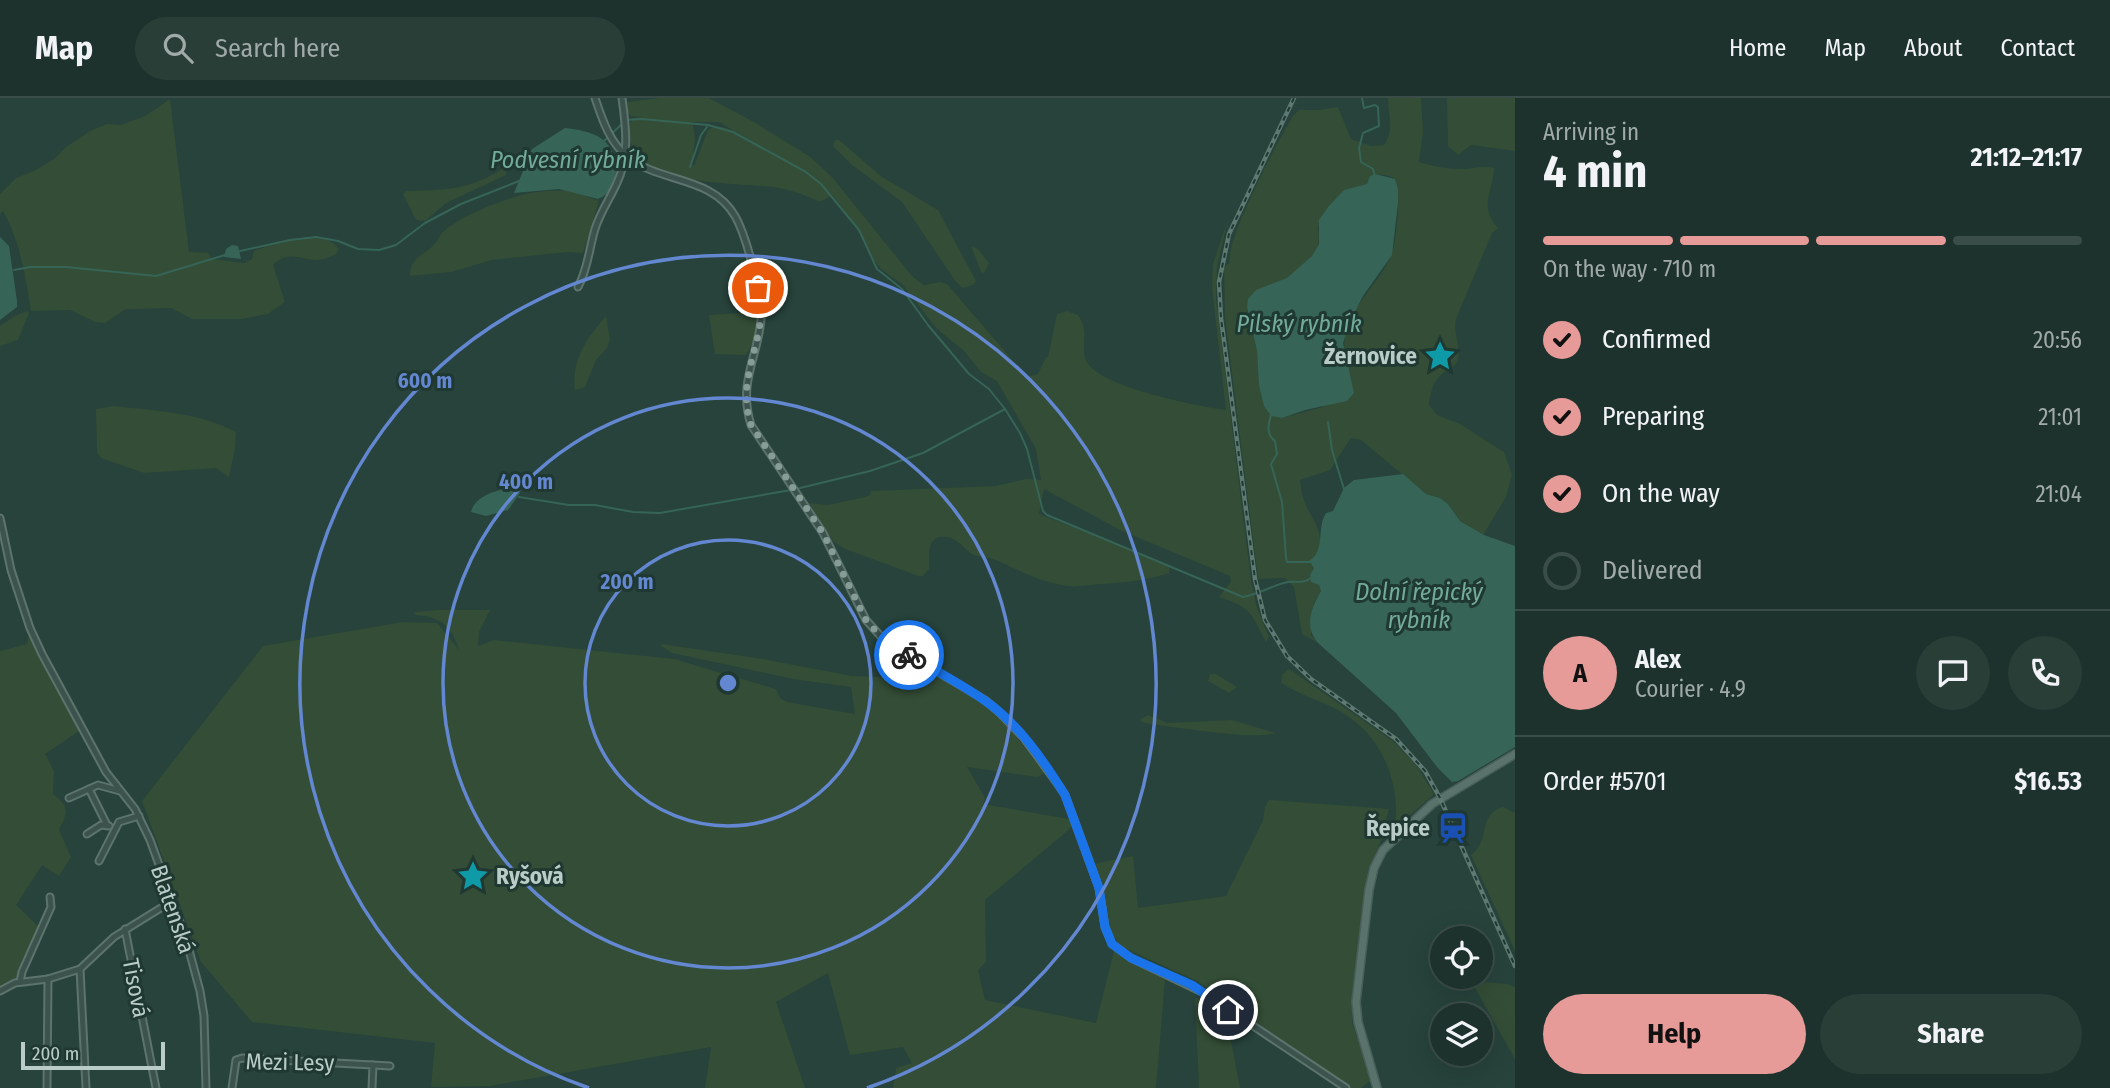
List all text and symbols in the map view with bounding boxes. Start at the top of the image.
search box [135,17,625,80]
text: Map [35,28,93,68]
icon: search [159,29,197,67]
text: Search here [215,33,340,64]
text: Home [1729,34,1786,62]
text: Map [1824,34,1866,62]
text: About [1904,34,1962,62]
text: Contact [2000,34,2075,62]
text: Arriving in [1543,118,1639,146]
text: 21:12–21:17 [1970,142,2082,173]
text: 4 min [1543,144,1647,199]
water label: Podvesní rybník [490,146,646,174]
text: On the way · 710 m [1543,255,1716,283]
pin [728,258,788,318]
icon: bag [739,269,777,307]
water label: Pilský rybník [1236,310,1362,338]
icon: check [1543,321,1581,359]
text: Confirmed [1602,324,1712,355]
text: 20:56 [2033,326,2082,354]
place icon: Žernovice [1423,339,1457,373]
place label: Žernovice [1324,341,1417,370]
text: 600 m [398,368,452,394]
icon: check [1543,398,1581,436]
text: Preparing [1602,401,1704,432]
text: 21:01 [2038,403,2082,431]
text: 400 m [499,469,553,495]
icon: check [1543,475,1581,513]
text: On the way [1602,478,1720,509]
text: 21:04 [2035,480,2082,508]
text: Delivered [1602,555,1703,586]
text: 200 m [599,569,654,595]
water label: Dolní řepický rybník [1355,578,1484,634]
courier [874,620,944,690]
icon: bike [890,636,928,674]
button: chat [1916,636,1990,710]
button: phone [2008,636,2082,710]
text: Alex [1635,644,1681,675]
text: A [1573,658,1587,689]
centre of rings [716,671,740,695]
text: Courier · 4.9 [1635,675,1746,703]
text: Order #5701 [1543,766,1667,797]
text: $16.53 [2014,766,2082,797]
station icon: Řepice [1436,811,1470,845]
place label: Řepice [1366,813,1430,842]
place icon: Ryšová [456,859,490,893]
street label: Blatenská [145,861,201,957]
place label: Ryšová [496,862,564,890]
map controls [1430,926,1493,1066]
button: locate [1430,926,1493,989]
street label: Tisová [117,956,155,1020]
pin [1198,980,1258,1040]
icon: home [1209,991,1247,1029]
button: Help [1543,994,1806,1074]
button: Share [1820,994,2082,1074]
button: layers [1430,1003,1493,1066]
scale bar [21,1039,164,1071]
text: 200 m [32,1042,79,1065]
street label: Mezi Lesy [245,1047,335,1077]

